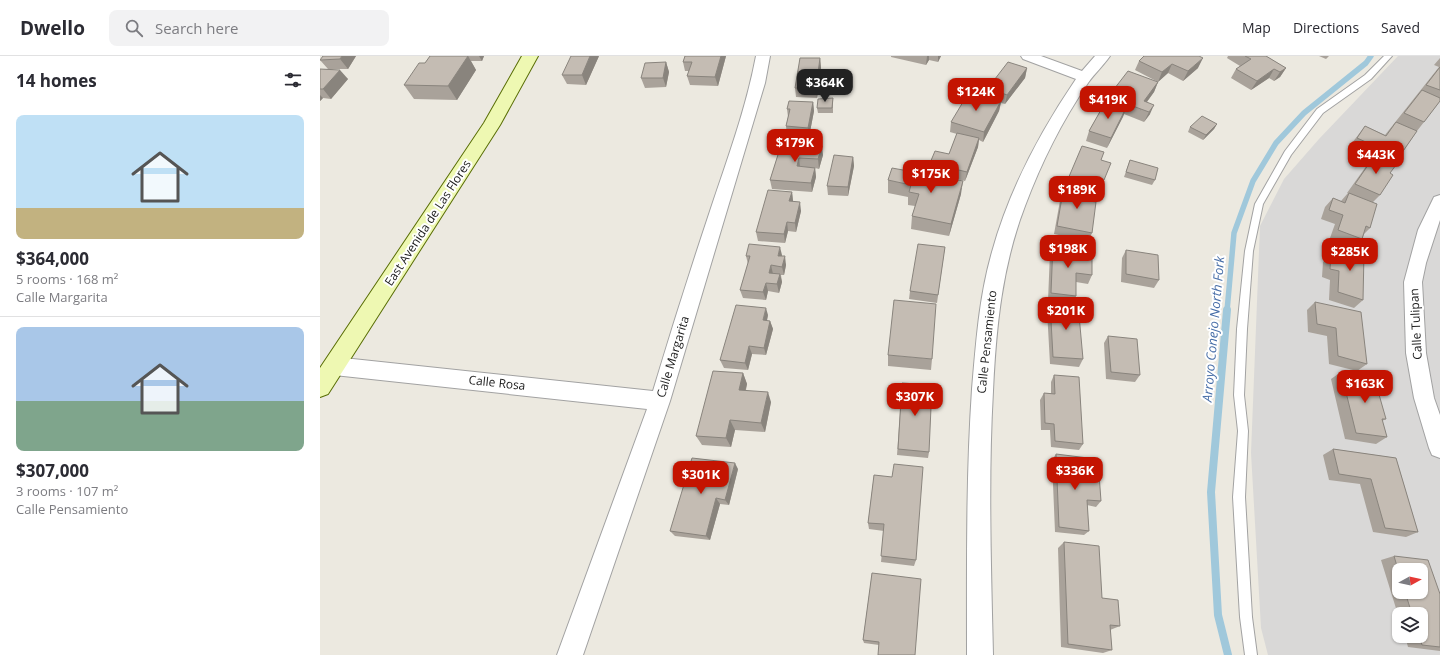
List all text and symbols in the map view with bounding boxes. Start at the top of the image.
search box [109,10,389,46]
text: Dwello [20,15,85,41]
icon: search [123,17,145,39]
text: Search here [155,18,239,38]
text: Map [1242,18,1271,37]
text: Directions [1293,18,1359,37]
text: Saved [1381,18,1420,37]
text: 14 homes [16,69,97,92]
icon: filters [282,69,304,91]
pin: $364K [797,69,853,103]
text: $364K [806,73,844,91]
pin: $124K [948,78,1004,112]
text: $124K [957,82,995,100]
pin: $419K [1080,86,1136,120]
text: $419K [1089,90,1127,108]
pin: $179K [767,129,823,163]
text: $179K [776,133,814,151]
icon: home [124,141,196,213]
pin: $443K [1348,141,1404,175]
text: $443K [1357,145,1395,163]
street label: East Avenida de Las Flores [380,156,475,289]
pin: $175K [903,160,959,194]
text: $175K [912,164,950,182]
pin: $189K [1049,176,1105,210]
text: $189K [1058,180,1096,198]
pin: $198K [1040,235,1096,269]
pin: $285K [1322,238,1378,272]
text: $198K [1049,239,1087,257]
text: $285K [1331,242,1369,260]
text: $364,000 [16,247,89,270]
water label: Arroyo Conejo North Fork [1198,255,1228,404]
text: 5 rooms · 168 m² [16,270,118,288]
text: Calle Margarita [16,288,108,306]
street label: Calle Tulipan [1405,288,1426,360]
street label: Calle Pensamiento [973,290,1000,394]
pin: $201K [1038,297,1094,331]
text: $201K [1047,301,1085,319]
street label: Calle Margarita [652,314,693,400]
icon: home [124,353,196,425]
pin: $163K [1337,370,1393,404]
street label: Calle Rosa [468,371,526,394]
text: $163K [1346,374,1384,392]
pin: $307K [887,383,943,417]
text: $307K [896,387,934,405]
pin: $336K [1047,457,1103,491]
text: $307,000 [16,459,89,482]
pin: $301K [673,461,729,495]
text: $336K [1056,461,1094,479]
text: $301K [682,465,720,483]
text: 3 rooms · 107 m² [16,482,118,500]
text: Calle Pensamiento [16,500,128,518]
north arrow [1392,563,1428,599]
map controls [1392,563,1428,643]
button: layers [1392,607,1428,643]

